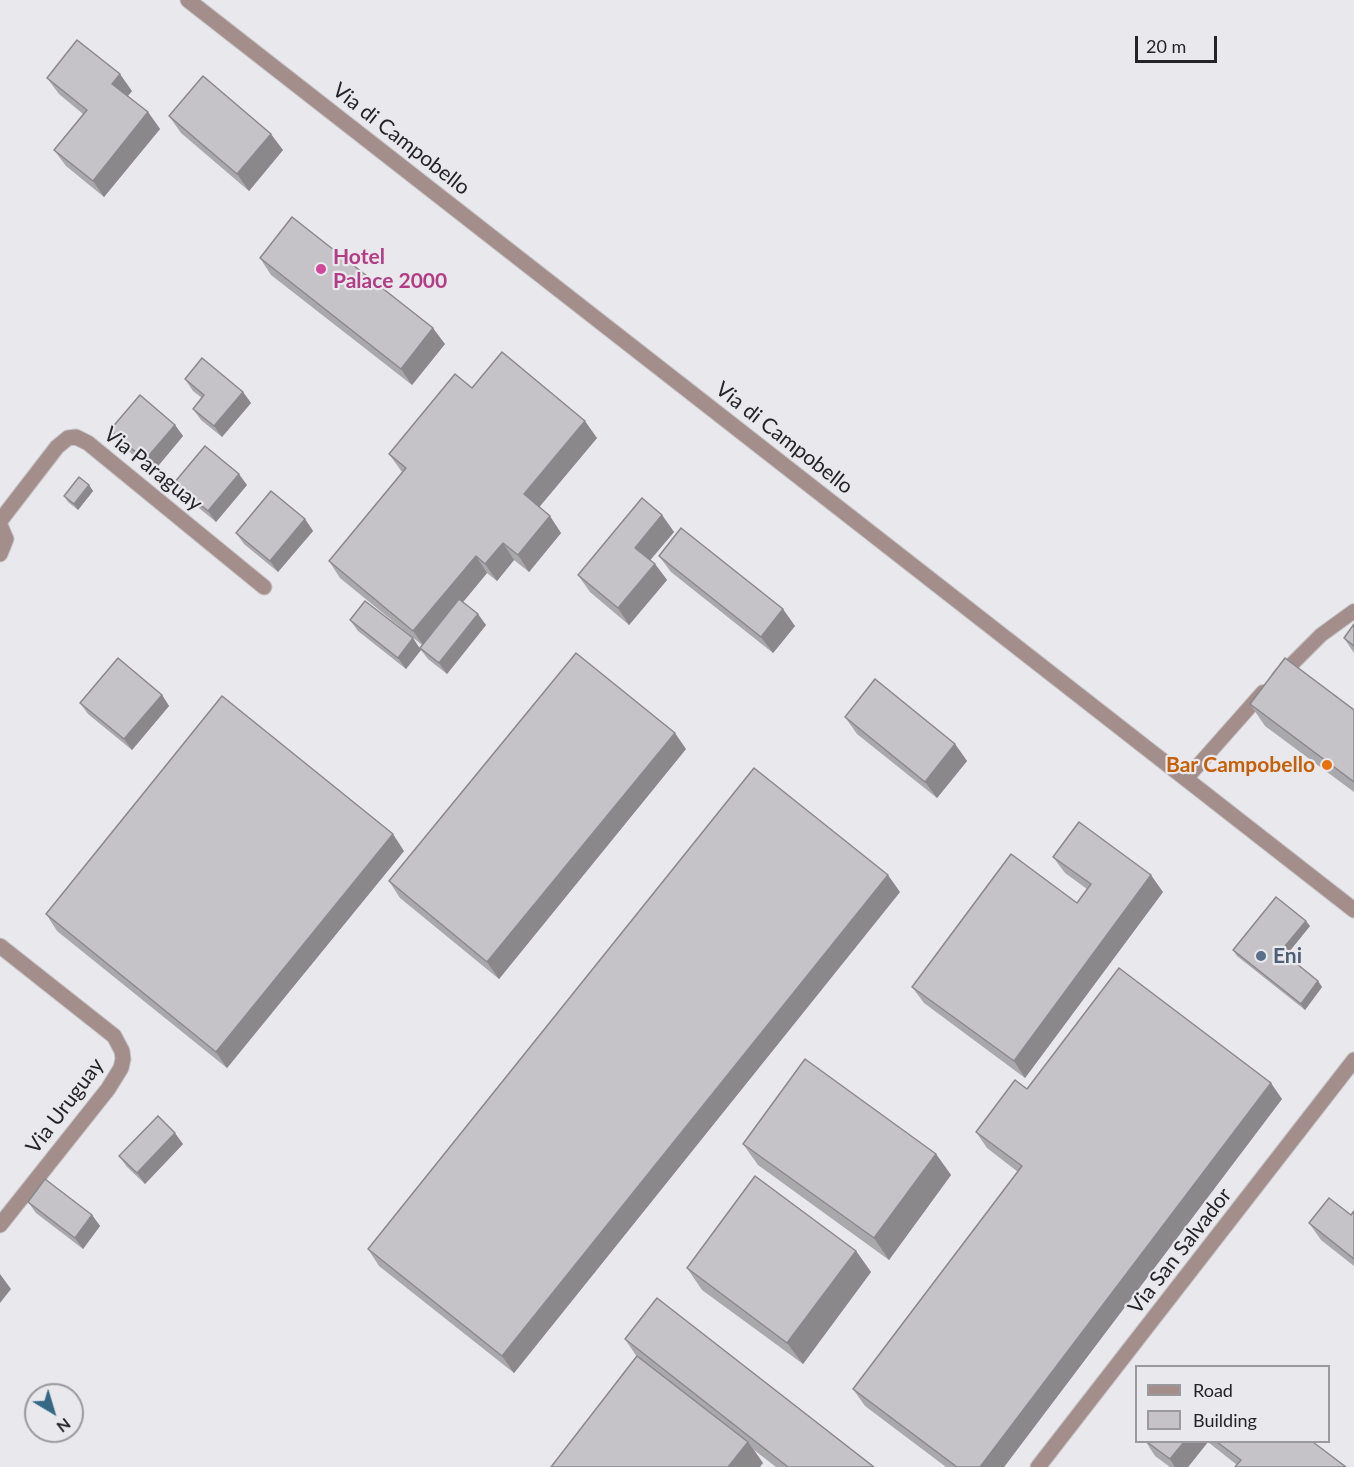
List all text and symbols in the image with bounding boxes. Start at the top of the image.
scale bar [1138,24,1220,62]
text: 20 m [1146,35,1186,57]
street label: Via di Campobello [327,78,475,200]
place label: Hotel Palace 2000 [333,244,447,294]
marker: Hotel Palace 2000 [314,262,328,276]
street label: Via di Campobello [710,377,858,499]
street label: Via Paraguay [99,422,207,516]
place label: Bar Campobello [1166,752,1315,778]
marker: Bar Campobello [1320,758,1334,772]
place label: Eni [1273,943,1302,969]
marker: Eni [1254,949,1268,963]
street label: Via Uruguay [21,1053,109,1159]
street label: Via San Salvador [1123,1183,1237,1319]
legend [1135,1365,1330,1443]
text: Road [1193,1379,1233,1401]
north arrow [24,1383,84,1443]
text: Building [1193,1409,1257,1431]
text: N [53,1415,75,1437]

